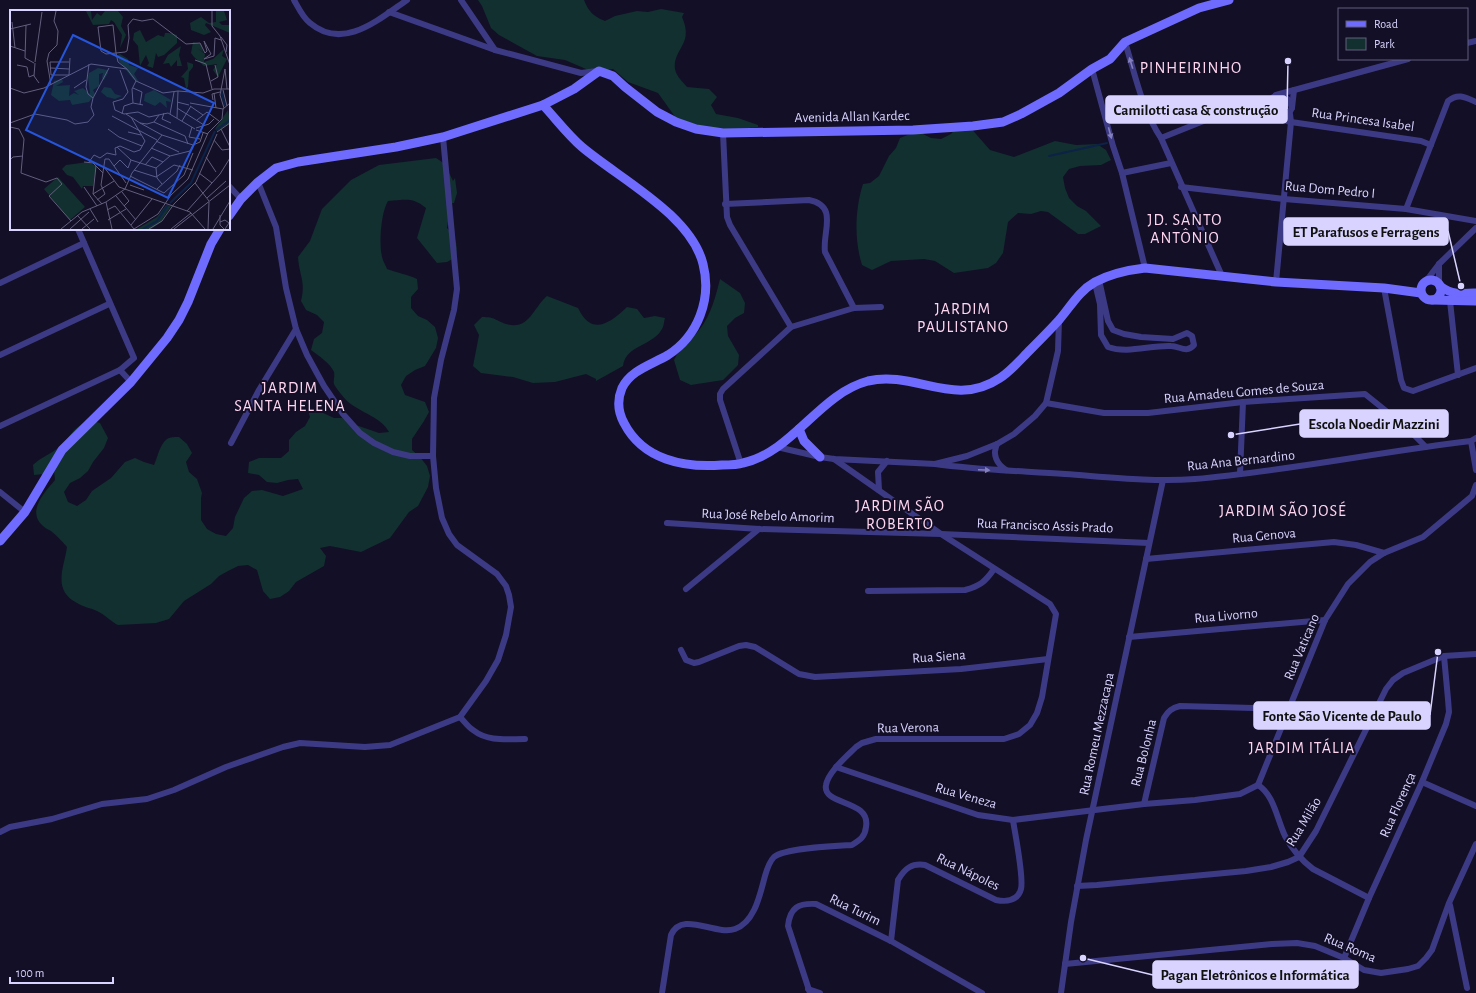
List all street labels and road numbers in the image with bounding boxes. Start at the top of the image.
street label: Rua Princesa Isabel [1311,106,1415,134]
street label: Avenida Allan Kardec [794,109,910,125]
street label: Rua Dom Pedro I [1284,179,1376,201]
street label: Rua Amadeu Gomes de Souza [1163,378,1325,406]
street label: Rua Ana Bernardino [1186,448,1296,474]
street label: Rua José Rebelo Amorim [701,507,835,525]
street label: Rua Francisco Assis Prado [976,517,1114,535]
street label: Rua Genova [1231,526,1297,546]
street label: Rua Livorno [1194,606,1258,626]
street label: Rua Vaticano [1282,612,1322,682]
street label: Rua Siena [912,648,967,666]
street label: Rua Romeu Mezzacapa [1077,671,1117,797]
street label: Rua Bolonha [1129,717,1159,788]
street label: Rua Verona [877,720,940,736]
street label: Rua Florença [1377,770,1419,840]
street label: Rua Veneza [934,781,999,812]
street label: Rua Milão [1284,795,1324,849]
street label: Rua Nápoles [934,851,1002,893]
street label: Rua Turim [827,892,883,928]
street label: Rua Roma [1322,931,1379,965]

